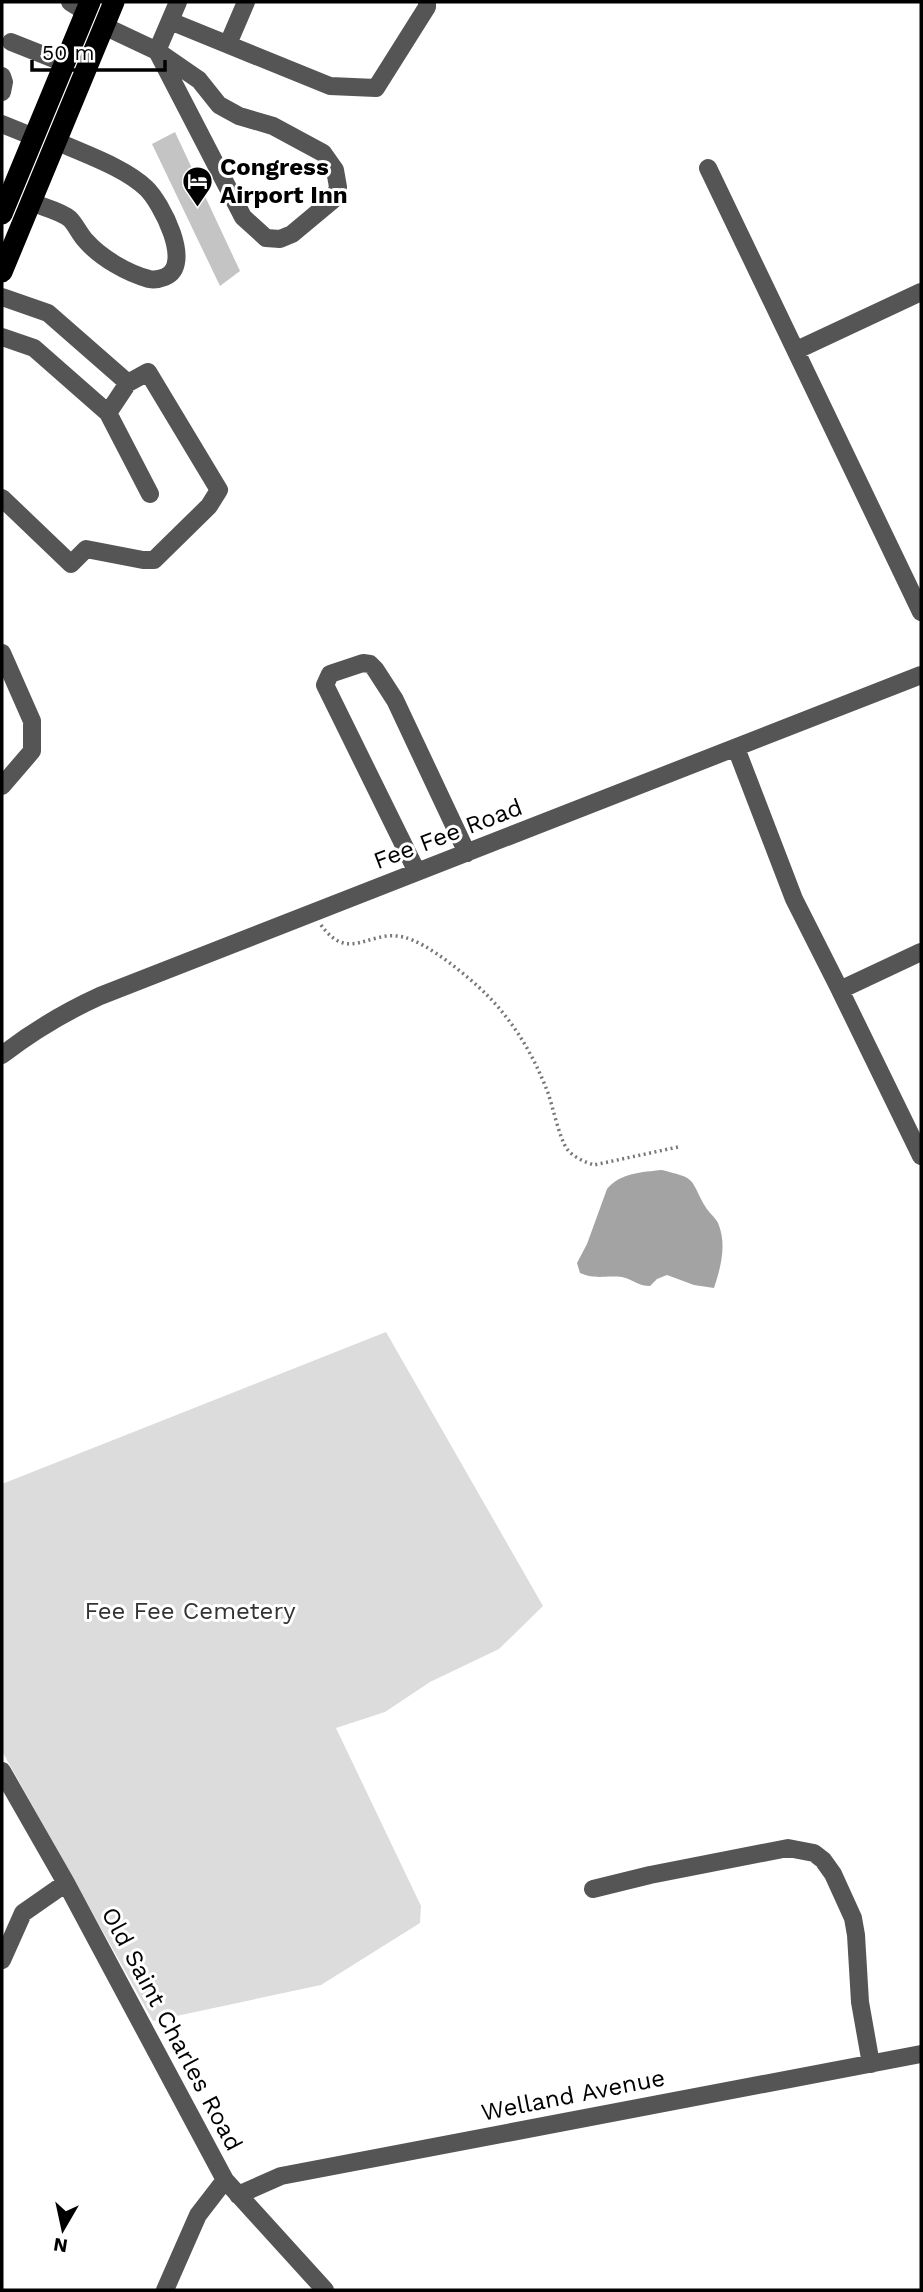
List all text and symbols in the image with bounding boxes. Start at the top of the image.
scale bar [32,28,164,72]
text: 50 m [42,40,94,65]
place label: Congress Airport Inn [220,153,348,209]
hotel icon: Congress Airport Inn [180,164,214,208]
street label: Fee Fee Road [370,793,526,875]
park label: Fee Fee Cemetery [84,1597,296,1625]
street label: Old Saint Charles Road [96,1902,248,2156]
street label: Welland Avenue [479,2063,667,2127]
north arrow [28,2194,98,2264]
text: N [52,2233,69,2258]

